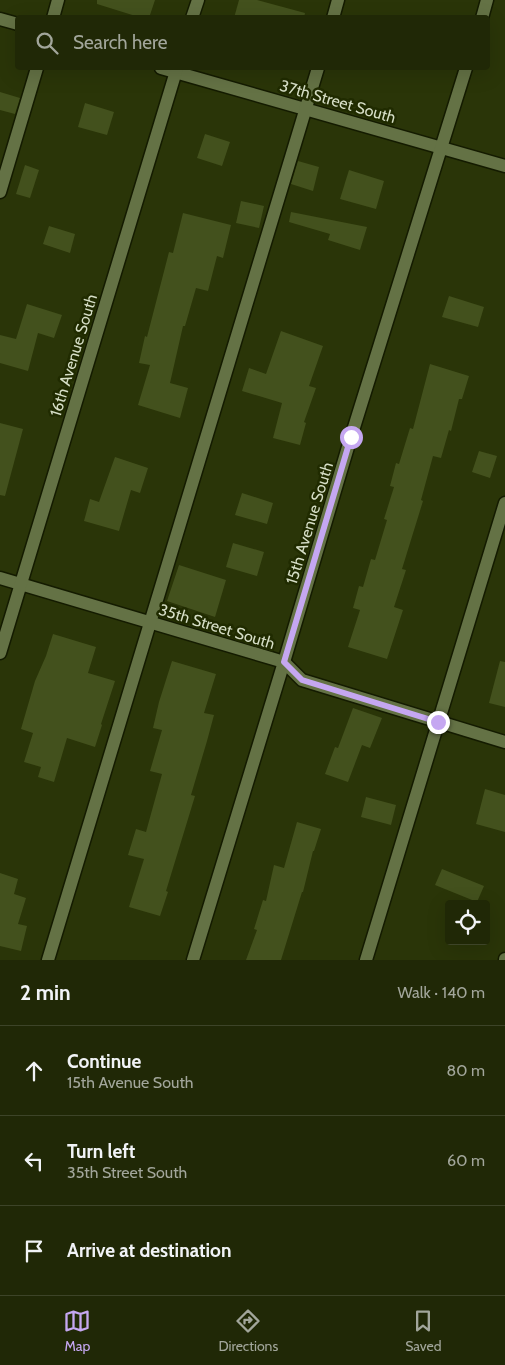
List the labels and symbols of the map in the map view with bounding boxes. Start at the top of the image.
street label: 37th Street South [278,76,398,127]
street label: 16th Avenue South [46,292,101,419]
route start [340,426,363,449]
street label: 15th Avenue South [282,460,337,586]
street label: 35th Street South [157,600,277,653]
route end [427,711,450,734]

